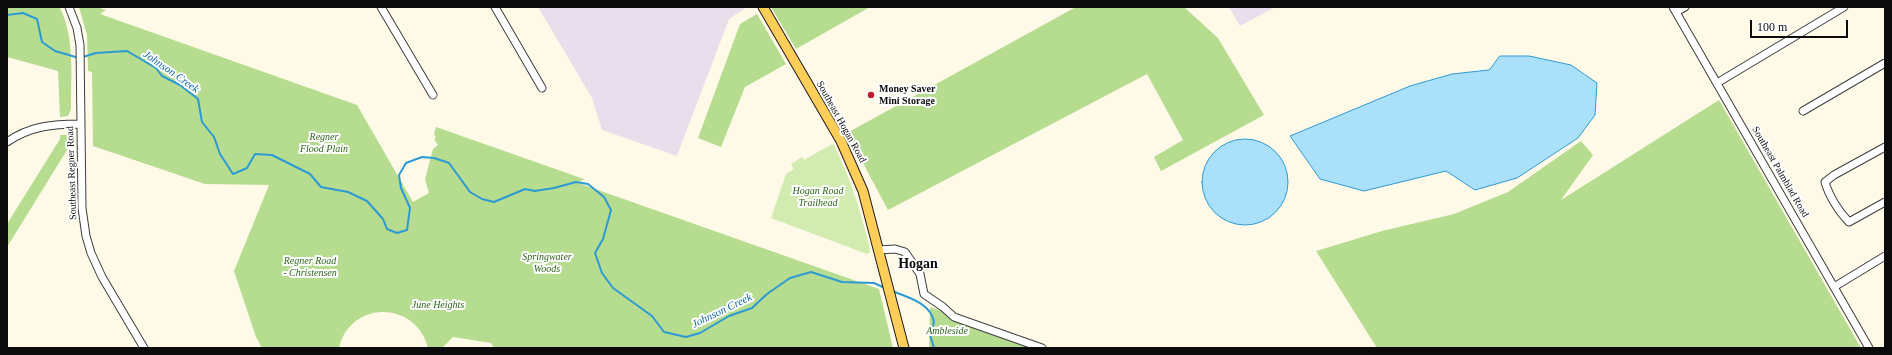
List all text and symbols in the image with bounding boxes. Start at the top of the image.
scale bar [1752,12,1850,38]
text: 100 m [1757,20,1787,34]
water label: Johnson Creek [140,48,202,96]
street label: Southeast Hogan Road [814,79,868,165]
place label: Money Saver Mini Storage [879,83,935,106]
marker: Money Saver Mini Storage [866,90,876,100]
street label: Southeast Palmblad Road [1749,124,1811,220]
street label: Southeast Regner Road [64,126,80,220]
park label: Regner Flood Plain [300,131,348,154]
park label: Hogan Road Trailhead [793,185,843,208]
park label: Springwater Woods [522,251,572,274]
park label: Regner Road - Christensen [283,255,337,278]
district label: Hogan [898,256,938,272]
water label: Johnson Creek [690,291,754,331]
park label: June Heights [412,299,464,311]
park label: Ambleside [926,325,968,337]

